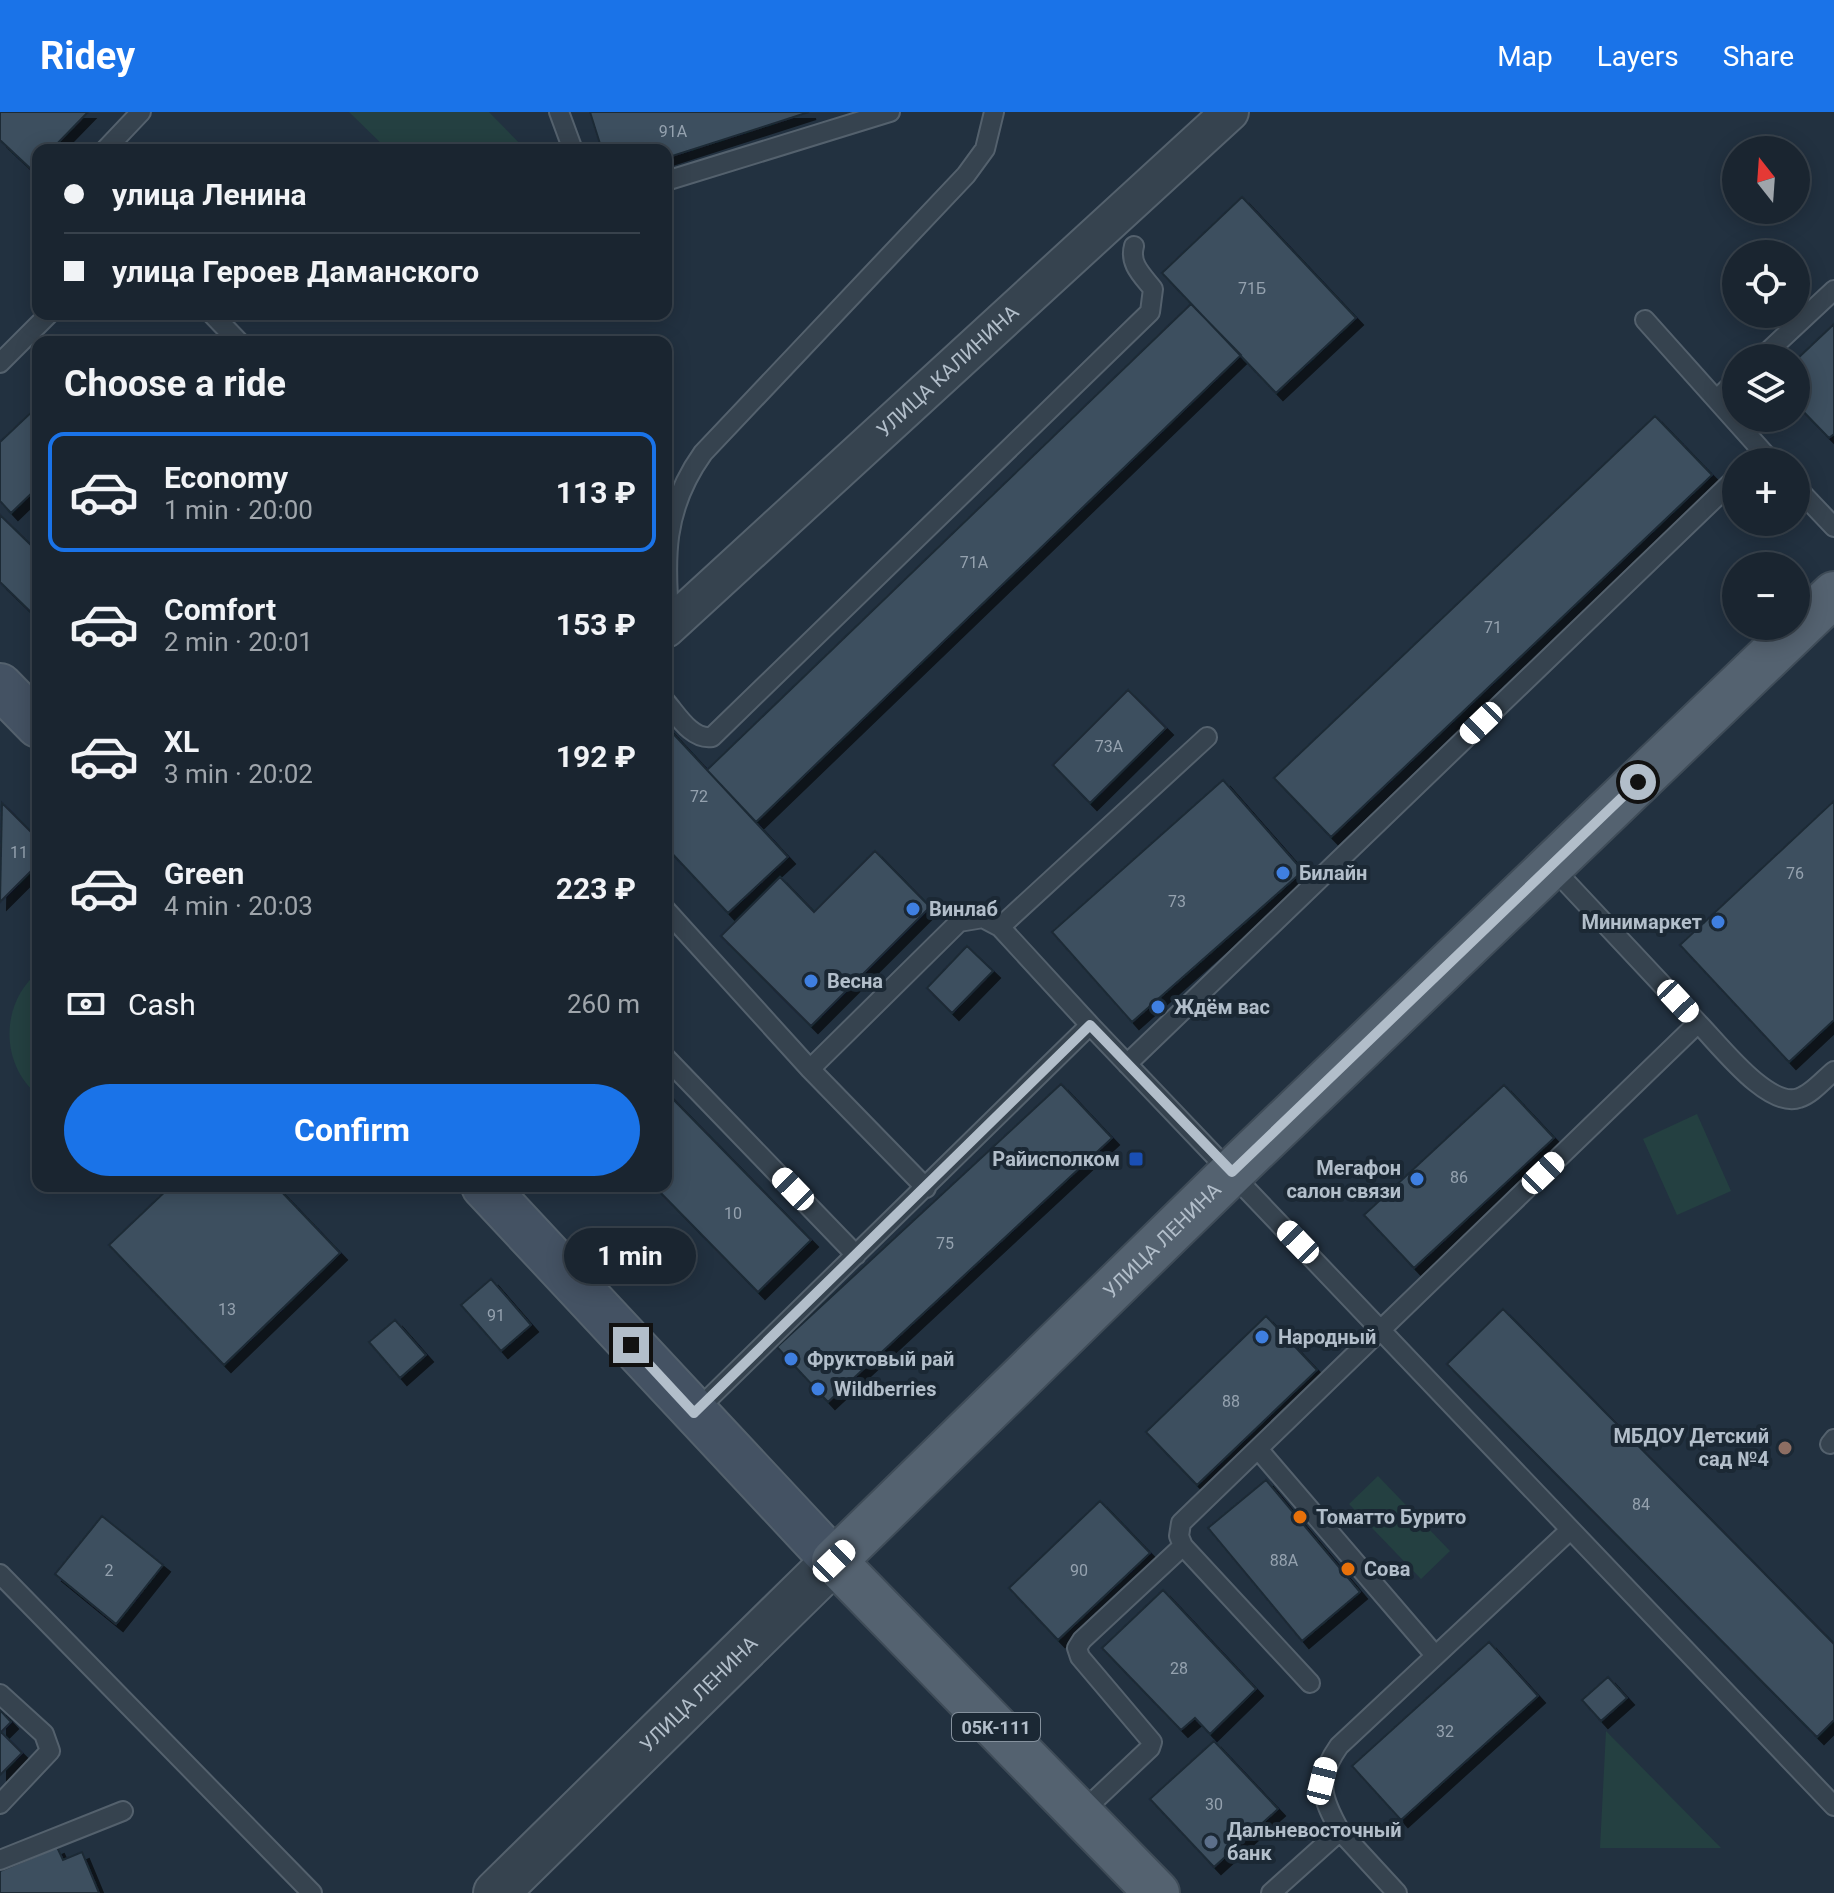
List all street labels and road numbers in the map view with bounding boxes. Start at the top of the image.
street label: УЛИЦА КАЛИНИНА [872,300,1023,442]
street label: УЛИЦА ЛЕНИНА [1098,1178,1226,1303]
street label: УЛИЦА ЛЕНИНА [635,1631,762,1757]
road number: 05К-111 [952,1713,1040,1741]

